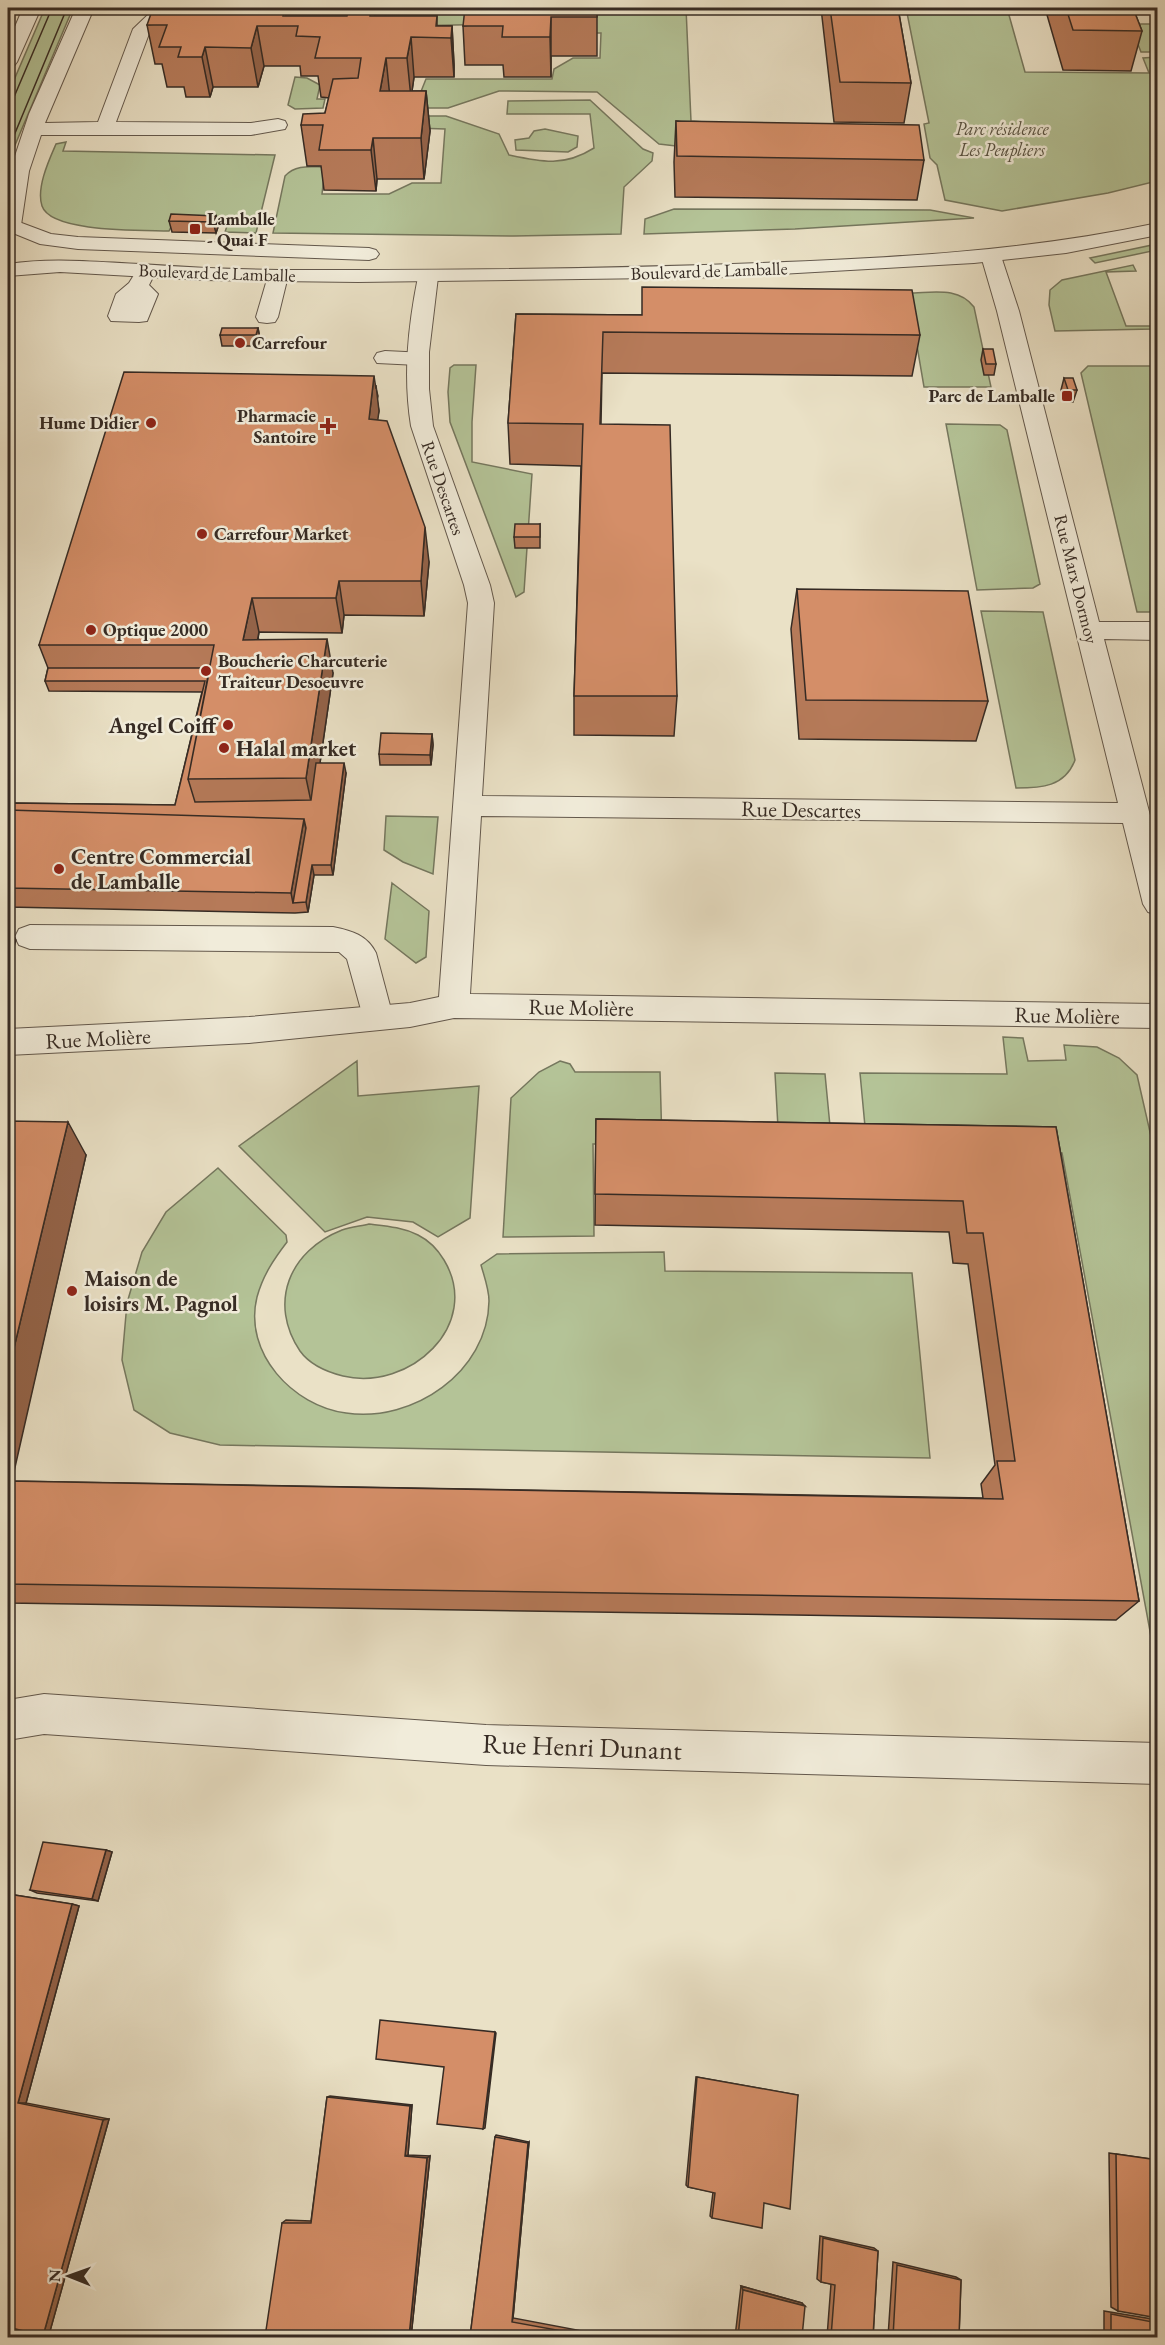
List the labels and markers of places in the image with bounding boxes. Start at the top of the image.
place label: Lamballe - Quai F [207,207,275,251]
marker: Lamballe - Quai F [188,222,202,236]
place label: Carrefour [252,331,328,354]
marker: Carrefour [233,336,247,350]
place label: Parc de Lamballe [929,384,1055,407]
marker: Parc de Lamballe [1060,389,1074,403]
place label: Pharmacie Santoire [237,404,316,448]
place label: Hume Didier [39,411,140,434]
marker: Hume Didier [144,416,158,430]
marker: Pharmacie Santoire [321,419,335,433]
place label: Carrefour Market [214,522,349,545]
marker: Carrefour Market [195,527,209,541]
place label: Optique 2000 [103,618,208,641]
marker: Optique 2000 [84,623,98,637]
place label: Boucherie Charcuterie Traiteur Desoeuvre [218,649,388,693]
marker: Boucherie Charcuterie Traiteur Desoeuvre [199,664,213,678]
place label: Angel Coiff [107,711,218,740]
marker: Angel Coiff [221,718,235,732]
place label: Halal market [236,734,357,763]
marker: Halal market [217,741,231,755]
place label: Centre Commercial de Lamballe [71,842,251,896]
marker: Centre Commercial de Lamballe [52,862,66,876]
place label: Maison de loisirs M. Pagnol [84,1264,238,1318]
marker: Maison de loisirs M. Pagnol [65,1284,79,1298]

